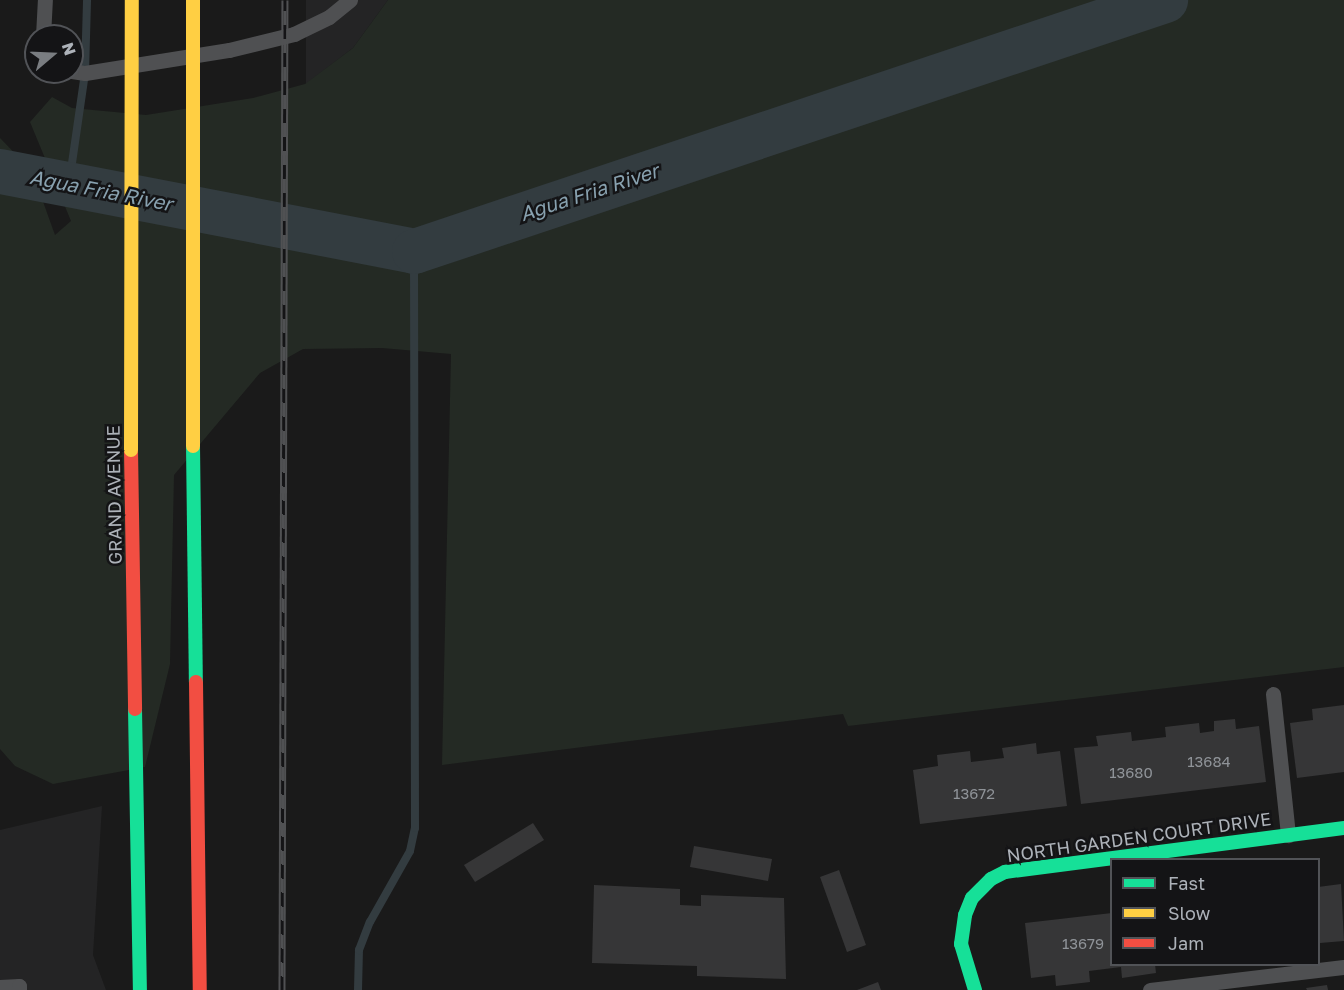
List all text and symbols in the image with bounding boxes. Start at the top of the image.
north arrow [24,24,84,84]
text: N [58,40,81,58]
water label: Agua Fria River [517,158,661,226]
water label: Agua Fria River [28,164,174,216]
street label: GRAND AVENUE [102,425,126,565]
house number: 13684 [1187,753,1231,771]
house number: 13680 [1109,764,1153,782]
house number: 13672 [953,785,995,803]
street label: NORTH GARDEN COURT DRIVE [1005,808,1273,866]
legend [1110,858,1320,966]
text: Fast [1168,872,1205,894]
text: Slow [1168,902,1210,924]
text: Jam [1168,932,1204,954]
house number: 13679 [1062,935,1104,953]

